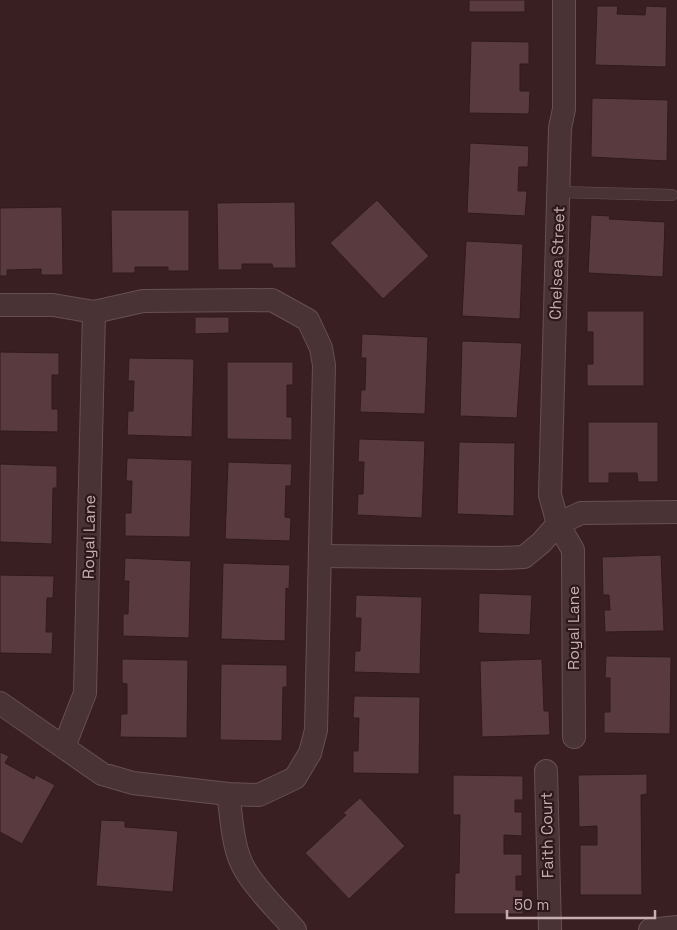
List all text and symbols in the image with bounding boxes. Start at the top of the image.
street label: Chelsea Street [545,206,569,320]
street label: Royal Lane [78,495,100,579]
street label: Royal Lane [563,586,584,670]
street label: Faith Court [536,792,558,878]
scale bar [507,888,654,920]
text: 50 m [514,895,549,914]

